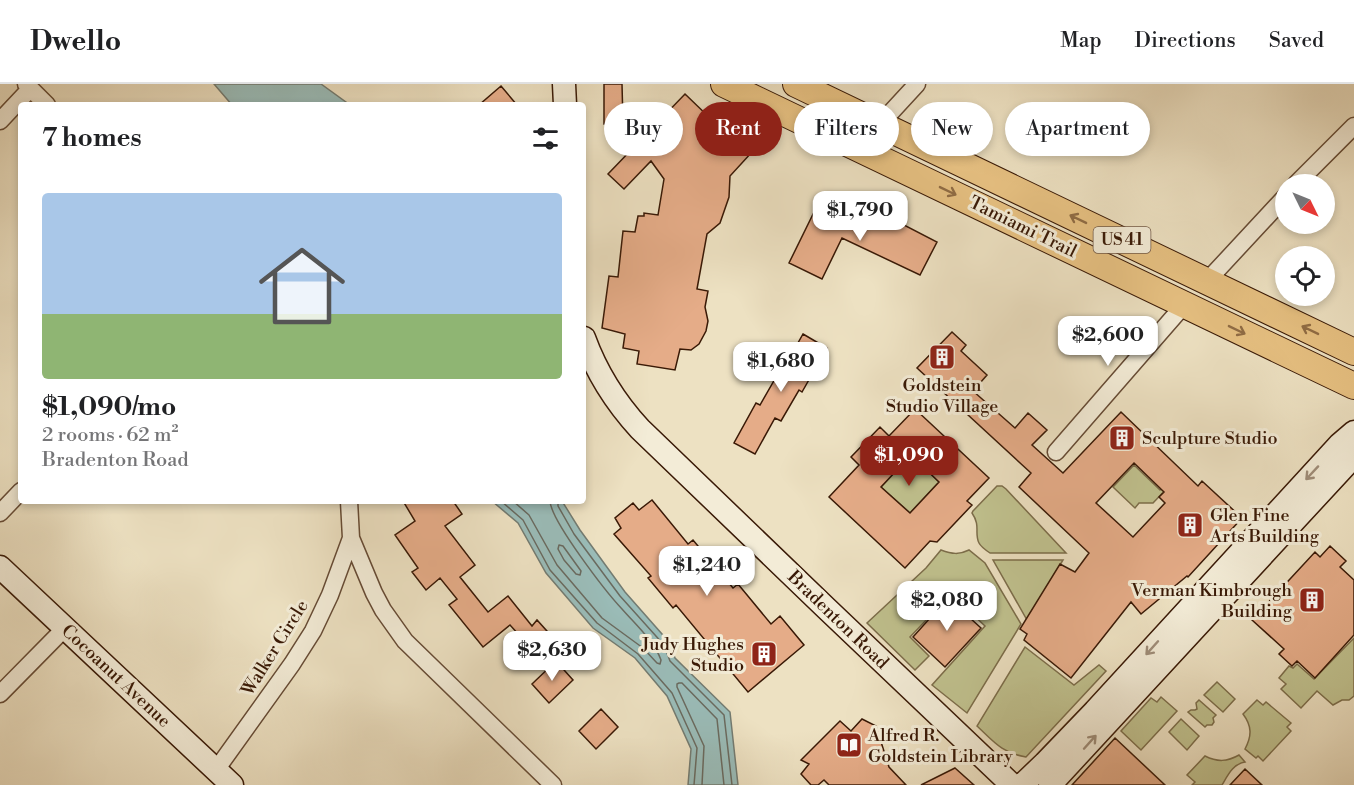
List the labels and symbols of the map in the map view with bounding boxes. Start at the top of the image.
north arrow [1275,174,1335,234]
one-way arrow [938,186,956,197]
pin: $1,790 [811,191,909,242]
street label: Tamiami Trail [965,191,1081,263]
one-way arrow [1070,213,1088,225]
road number: US 41 [1094,227,1150,253]
pin: $2,600 [1059,316,1157,367]
one-way arrow [1301,324,1319,336]
one-way arrow [1228,325,1246,337]
pin: $1,680 [732,342,830,393]
building icon: Goldstein Studio Village [927,342,957,372]
place label: Goldstein Studio Village [886,374,998,418]
building icon: Sculpture Studio [1107,423,1137,453]
place label: Sculpture Studio [1142,427,1278,450]
pin: $1,090 [860,436,958,487]
one-way arrow [1306,465,1320,480]
place label: Glen Fine Arts Building [1209,504,1320,548]
building icon: Glen Fine Arts Building [1175,510,1205,540]
pin: $1,240 [658,546,756,597]
street label: Bradenton Road [782,565,894,675]
place label: Verman Kimbrough Building [1130,579,1293,623]
pin: $2,080 [898,581,996,632]
building icon: Verman Kimbrough Building [1297,585,1327,615]
street label: Walker Circle [236,596,314,701]
street label: Cocoanut Avenue [57,619,175,733]
pin: $2,630 [503,631,601,682]
place label: Judy Hughes Studio [640,633,744,677]
building icon: Judy Hughes Studio [749,639,779,669]
one-way arrow [1145,640,1159,655]
place label: Alfred R. Goldstein Library [867,724,1013,768]
library icon: Alfred R. Goldstein Library [834,730,864,760]
one-way arrow [1083,735,1097,750]

